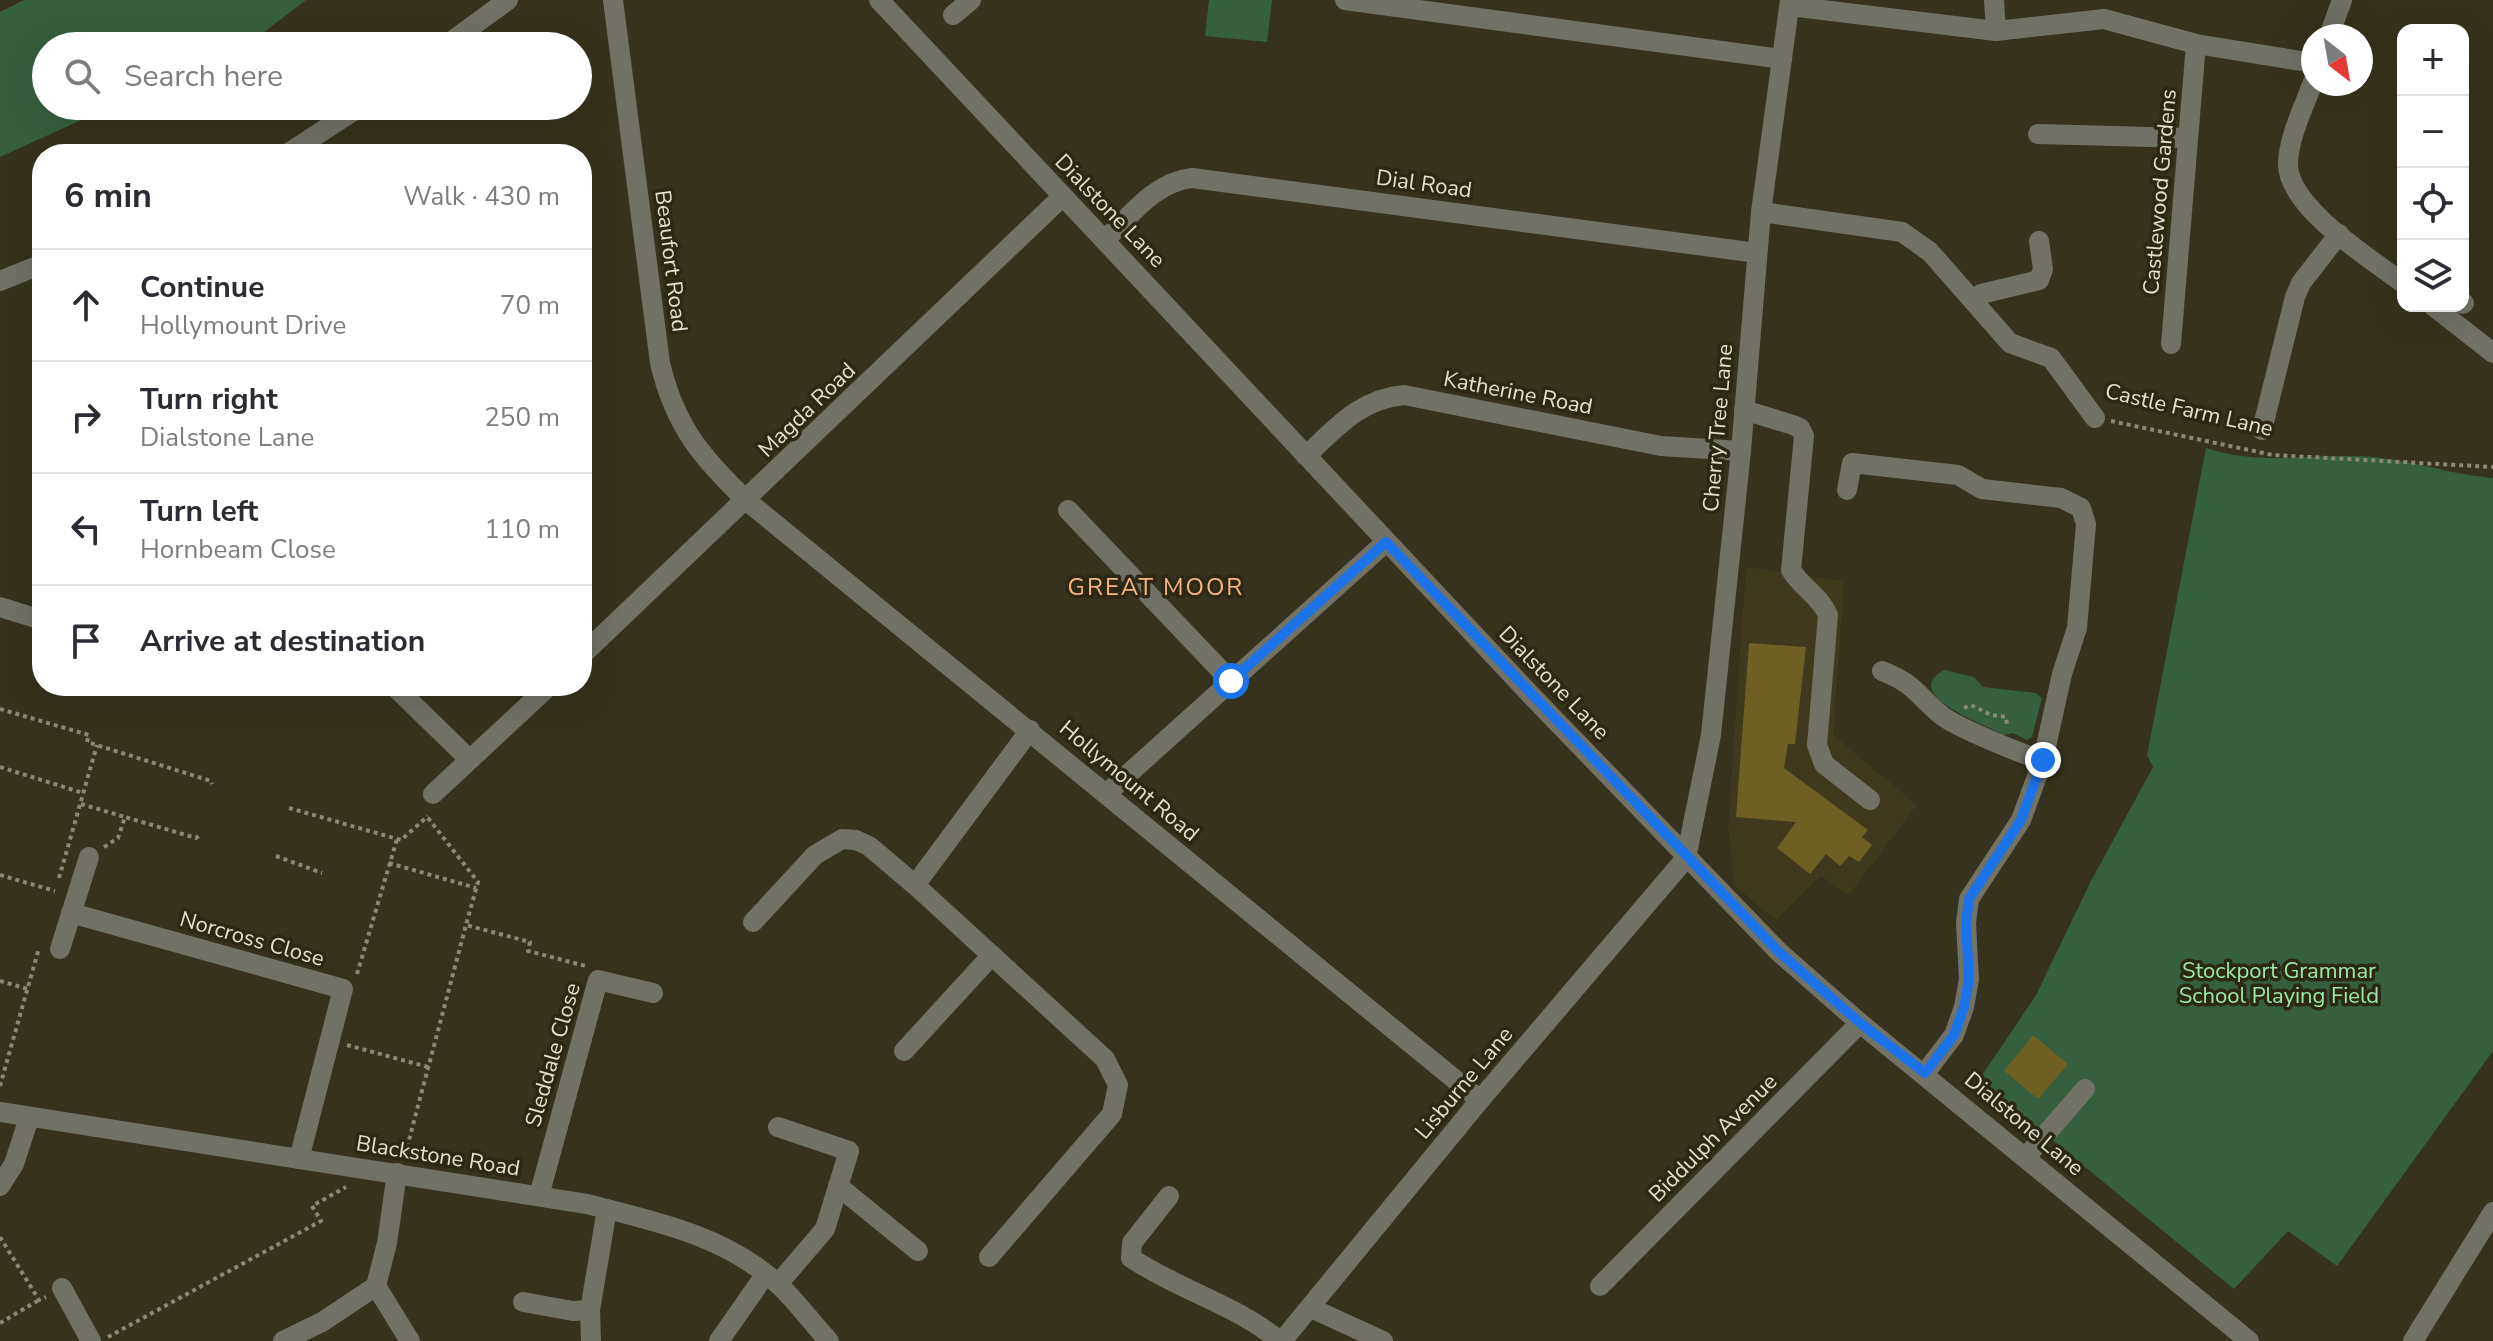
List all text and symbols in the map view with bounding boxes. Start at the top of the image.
north arrow [2301,24,2373,96]
map controls [2397,24,2469,312]
button: + [2397,24,2469,96]
search box [32,32,592,120]
icon: search [60,54,104,98]
text: Search here [124,56,283,97]
street label: Castlewood Gardens [2136,88,2184,296]
button: − [2397,96,2469,168]
street label: Dialstone Lane [1048,148,1172,274]
street label: Dial Road [1374,162,1474,206]
button: locate [2397,168,2469,240]
text: 6 min [64,173,152,219]
text: Walk · 430 m [403,179,560,214]
street label: Beaufort Road [647,188,695,334]
button: layers [2397,240,2469,312]
text: Continue [140,267,265,308]
icon: ahead [64,283,108,327]
text: 70 m [500,288,560,323]
text: Hollymount Drive [140,308,346,343]
street label: Cherry Tree Lane [1696,343,1740,513]
street label: Magda Road [752,356,862,464]
street label: Katherine Road [1441,364,1595,422]
street label: Castle Farm Lane [2102,376,2276,444]
text: Turn right [140,379,278,420]
icon: right [64,395,108,439]
text: 250 m [484,400,560,435]
text: Dialstone Lane [140,420,314,455]
text: Turn left [140,491,258,532]
icon: left [64,507,108,551]
text: 110 m [484,512,560,547]
text: Hornbeam Close [140,532,336,567]
district label: GREAT MOOR [1068,571,1244,603]
icon: arrive [64,619,108,663]
street label: Dialstone Lane [1492,620,1616,746]
text: Arrive at destination [140,621,425,662]
route start [1213,663,1249,699]
street label: Hollymount Road [1053,714,1205,848]
route end [2025,742,2061,778]
street label: Norcross Close [176,904,328,974]
park label: Stockport Grammar School Playing Field [2179,956,2379,1011]
street label: Sleddale Close [518,980,588,1130]
street label: Lisburne Lane [1408,1020,1520,1146]
street label: Dialstone Lane [1958,1065,2090,1183]
street label: Biddulph Avenue [1642,1067,1784,1209]
street label: Blackstone Road [354,1128,522,1184]

